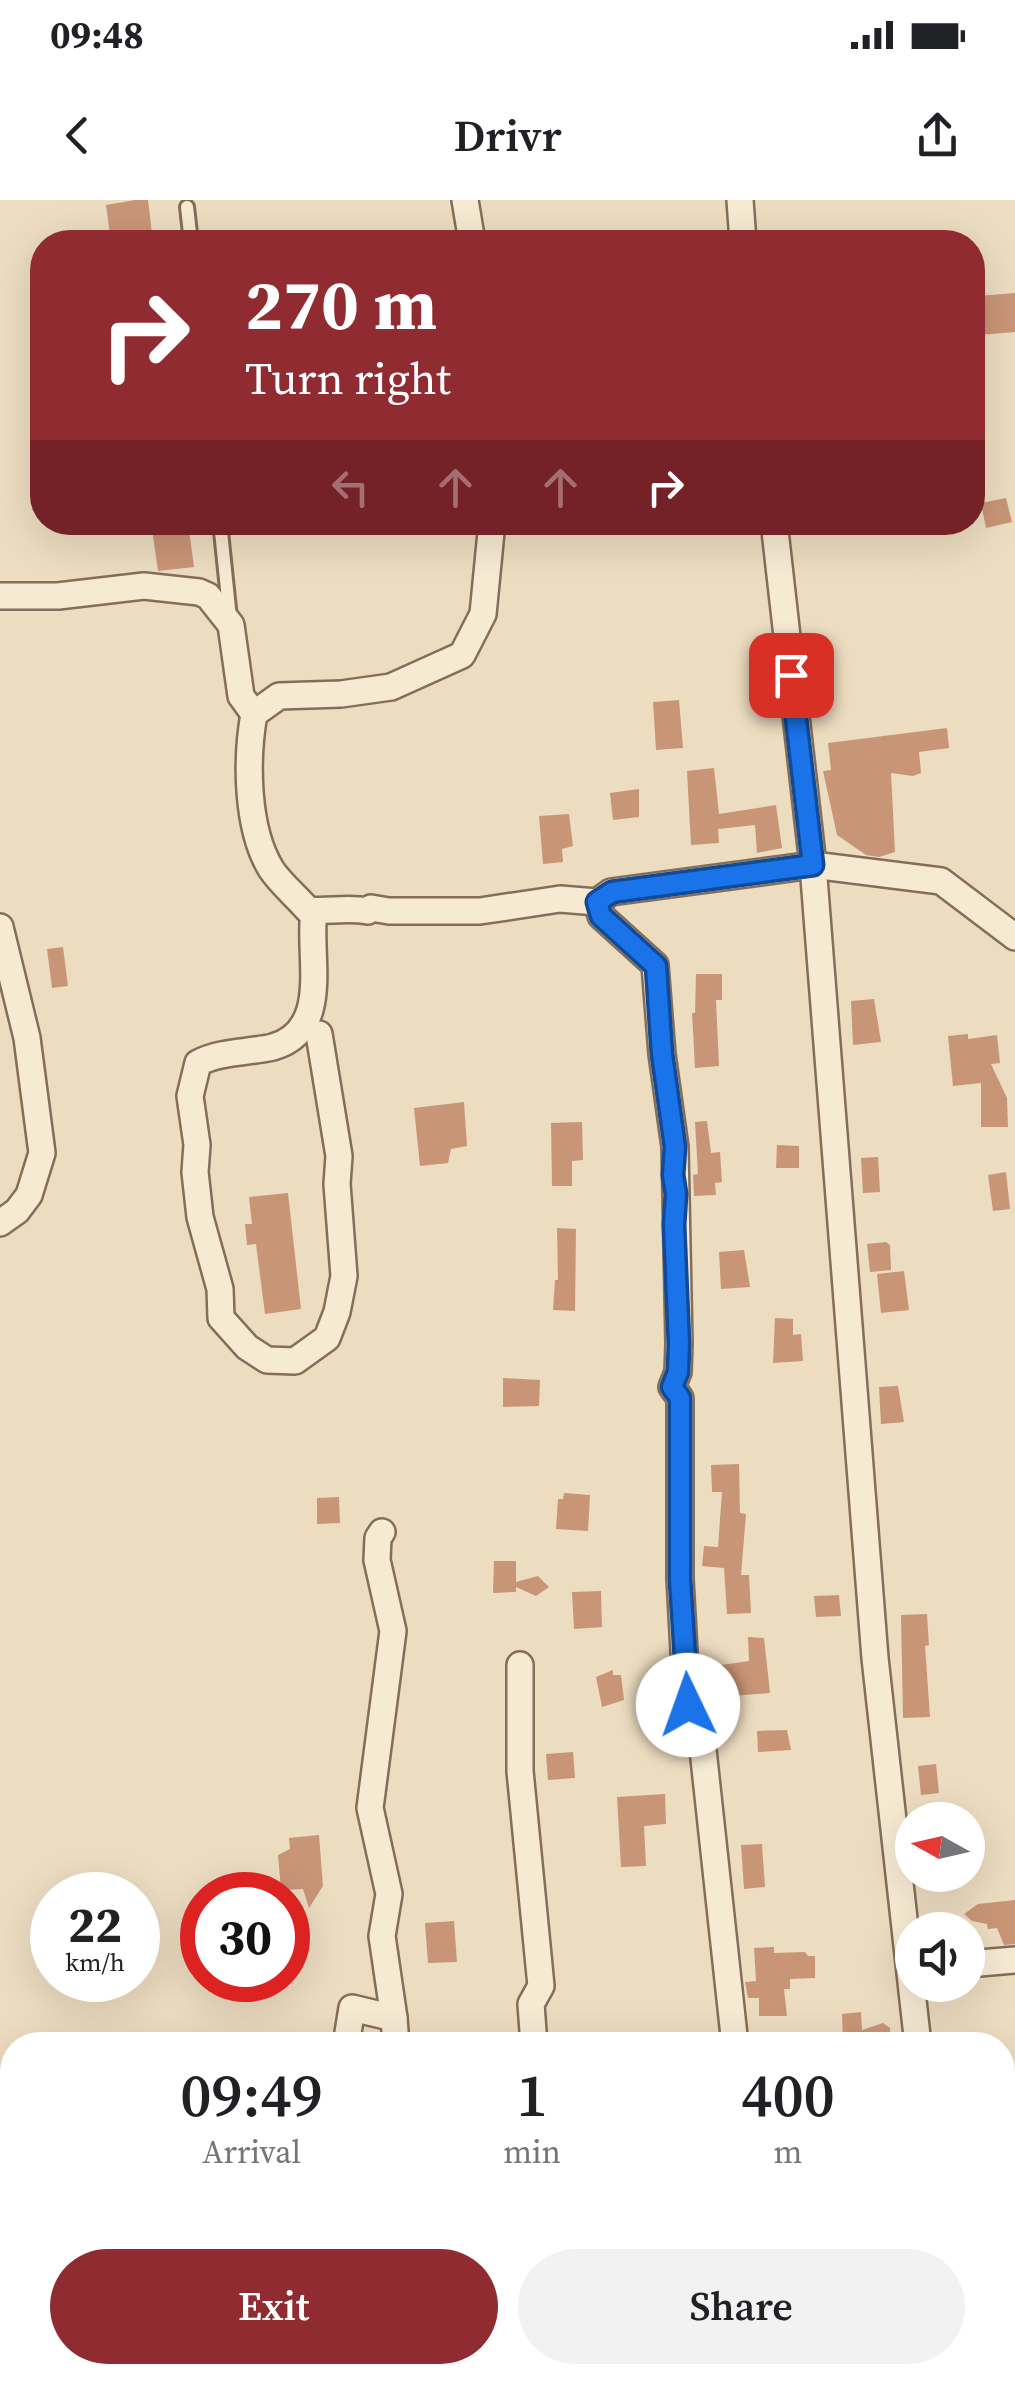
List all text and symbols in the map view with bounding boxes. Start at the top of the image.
text: 09:48 [50,9,144,61]
text: Drivr [453,104,562,166]
icon: back [50,108,105,163]
icon: share [910,108,965,163]
text: 270 m [245,256,437,352]
icon: right [80,270,210,400]
text: Turn right [245,347,451,409]
icon: left [323,460,378,515]
icon: ahead [428,460,483,515]
icon: ahead [533,460,588,515]
icon: right [638,460,693,515]
pin [749,633,834,718]
icon: arrive [764,648,819,703]
position arrow [636,1653,740,1757]
north arrow [895,1802,985,1892]
map controls [895,1802,985,2002]
speed limit sign: 30 [180,1872,310,2002]
text: 22 [68,1890,122,1959]
button: sound [895,1912,985,2002]
text: km/h [65,1945,125,1979]
text: 09:49 [180,2054,323,2136]
text: 1 [517,2054,548,2136]
text: 400 [741,2054,835,2136]
text: Arrival [202,2130,301,2174]
text: min [503,2130,561,2174]
text: m [774,2130,802,2174]
button: Exit [50,2249,498,2364]
button: Share [518,2249,965,2364]

